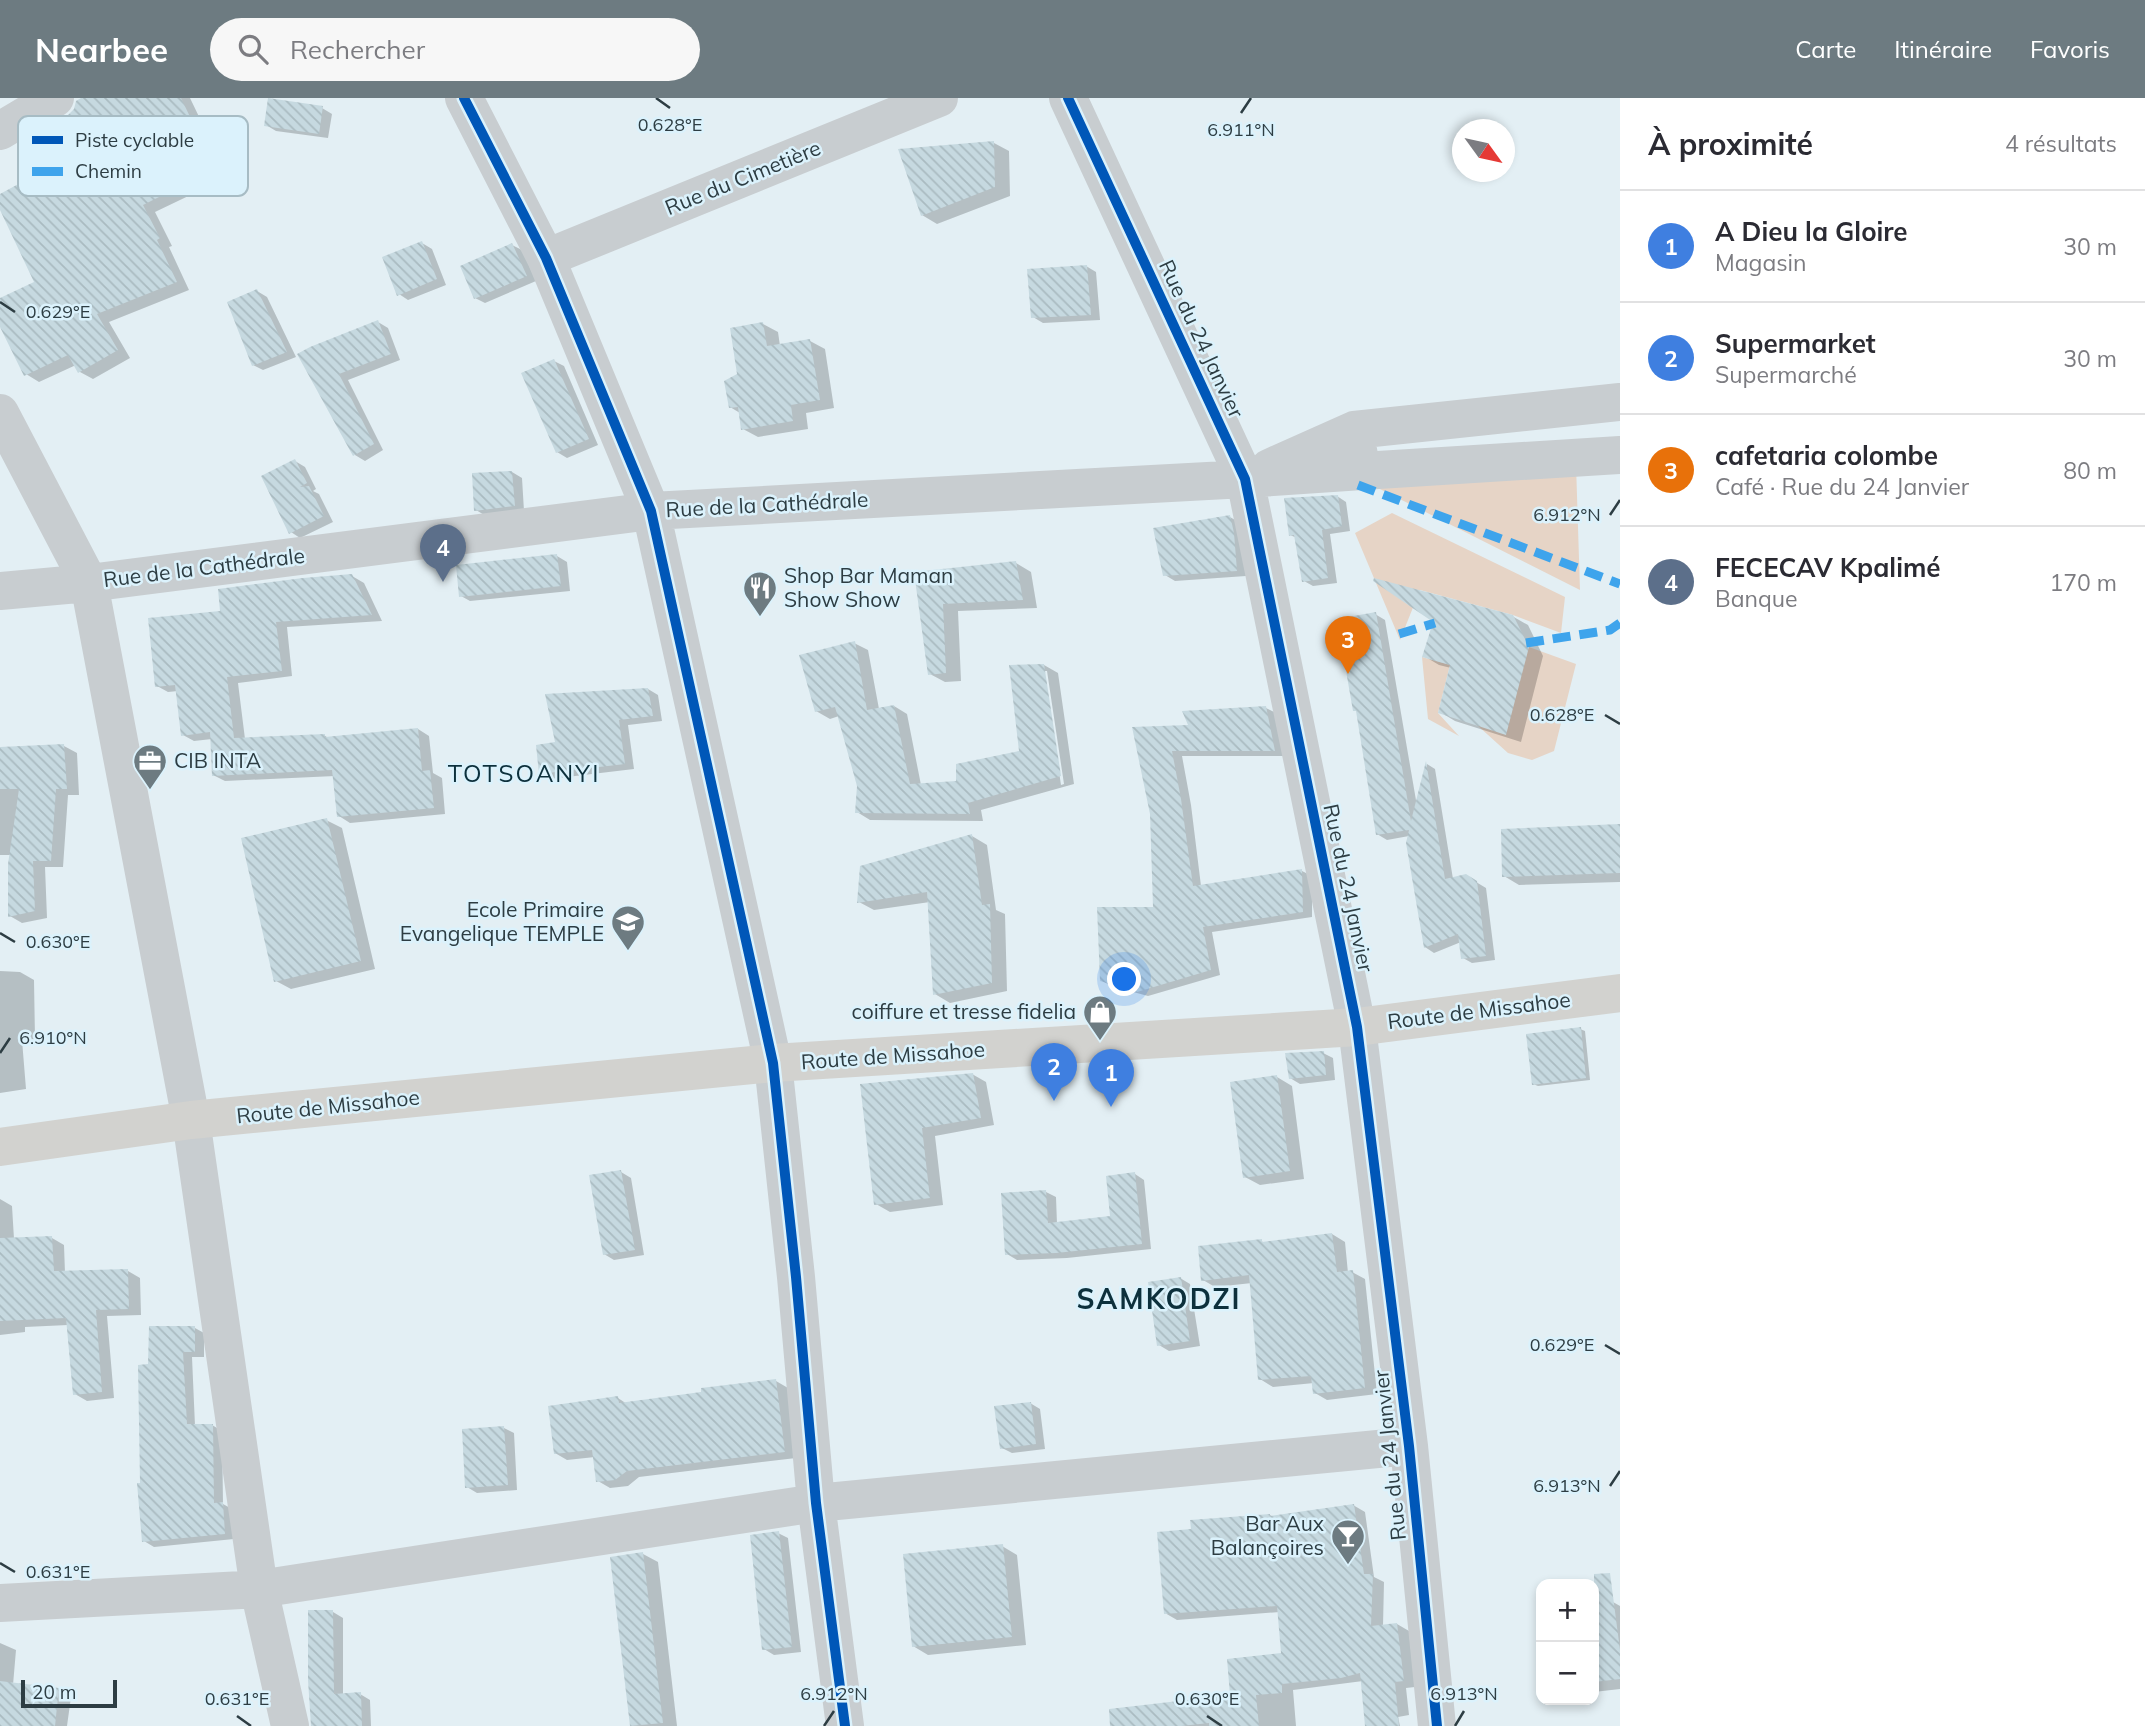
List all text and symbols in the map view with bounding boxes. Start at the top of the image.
search box [210,18,700,81]
text: Nearbee [35,29,168,70]
icon: search [234,30,272,68]
text: Rechercher [290,33,425,66]
text: Carte [1795,34,1856,64]
text: Itinéraire [1894,34,1992,64]
text: Favoris [2030,34,2110,64]
text: 0.628°E [638,113,702,136]
legend [18,116,248,196]
text: 6.911°N [1207,118,1275,141]
north arrow [1452,119,1515,182]
text: À proximité [1648,125,1813,163]
text: Piste cyclable [75,128,194,152]
text: 4 résultats [2005,129,2117,158]
street label: Rue du Cimetière [661,134,824,220]
text: Chemin [75,159,142,183]
text: A Dieu la Gloire [1715,215,1908,248]
text: 1 [1664,232,1678,261]
text: 30 m [2063,232,2117,261]
text: Magasin [1715,248,1807,277]
street label: Rue du 24 Janvier [1154,255,1250,422]
text: 0.629°E [26,300,90,323]
text: Supermarket [1715,327,1876,360]
text: 2 [1664,344,1678,373]
text: 30 m [2063,344,2117,373]
text: Supermarché [1715,360,1857,389]
text: cafetaria colombe [1715,439,1938,472]
text: 3 [1664,456,1678,485]
text: 80 m [2063,456,2117,485]
text: Café · Rue du 24 Janvier [1715,472,1969,501]
street label: Rue de la Cathédrale [665,486,869,522]
text: 6.912°N [1533,503,1601,526]
pin: 4 [420,524,466,582]
street label: Rue de la Cathédrale [102,542,306,592]
text: FECECAV Kpalimé [1715,551,1941,584]
place label: Shop Bar Maman Show Show [784,562,953,612]
text: 4 [1664,568,1678,597]
text: 170 m [2049,568,2117,597]
restaurant icon: Shop Bar Maman Show Show [741,569,779,618]
text: Banque [1715,584,1798,613]
pin: 3 [1325,616,1371,674]
text: 0.628°E [1530,703,1594,726]
office icon: CIB INTA [131,742,169,791]
place label: CIB INTA [174,747,262,773]
district label: TOTSOANYI [448,758,600,788]
street label: Rue du 24 Janvier [1318,801,1380,975]
place label: Ecole Primaire Evangelique TEMPLE [400,896,604,946]
school or university icon: Ecole Primaire Evangelique TEMPLE [609,903,647,952]
text: 0.630°E [26,930,90,953]
your location [1107,962,1141,996]
street label: Route de Missahoe [1386,986,1572,1034]
shop icon: coiffure et tresse fidelia [1081,993,1119,1042]
place label: coiffure et tresse fidelia [852,998,1076,1024]
text: 6.910°N [19,1026,87,1049]
street label: Route de Missahoe [800,1036,986,1074]
pin: 2 [1031,1043,1077,1101]
pin: 1 [1088,1049,1134,1107]
street label: Route de Missahoe [235,1083,421,1129]
district label: SAMKODZI [1076,1281,1242,1316]
text: 0.629°E [1530,1333,1594,1356]
street label: Rue du 24 Janvier [1367,1368,1411,1542]
text: 6.913°N [1533,1474,1601,1497]
place label: Bar Aux Balançoires [1211,1510,1324,1560]
bar icon: Bar Aux Balançoires [1329,1517,1367,1566]
text: 0.631°E [26,1560,90,1583]
map controls [1536,1579,1599,1705]
button: + [1536,1579,1599,1642]
button: − [1536,1642,1599,1705]
scale bar [21,1677,117,1709]
text: 20 m [32,1680,76,1704]
text: 6.912°N [800,1682,868,1705]
text: 6.913°N [1430,1682,1498,1705]
text: 0.631°E [205,1687,269,1710]
text: 0.630°E [1175,1687,1239,1710]

